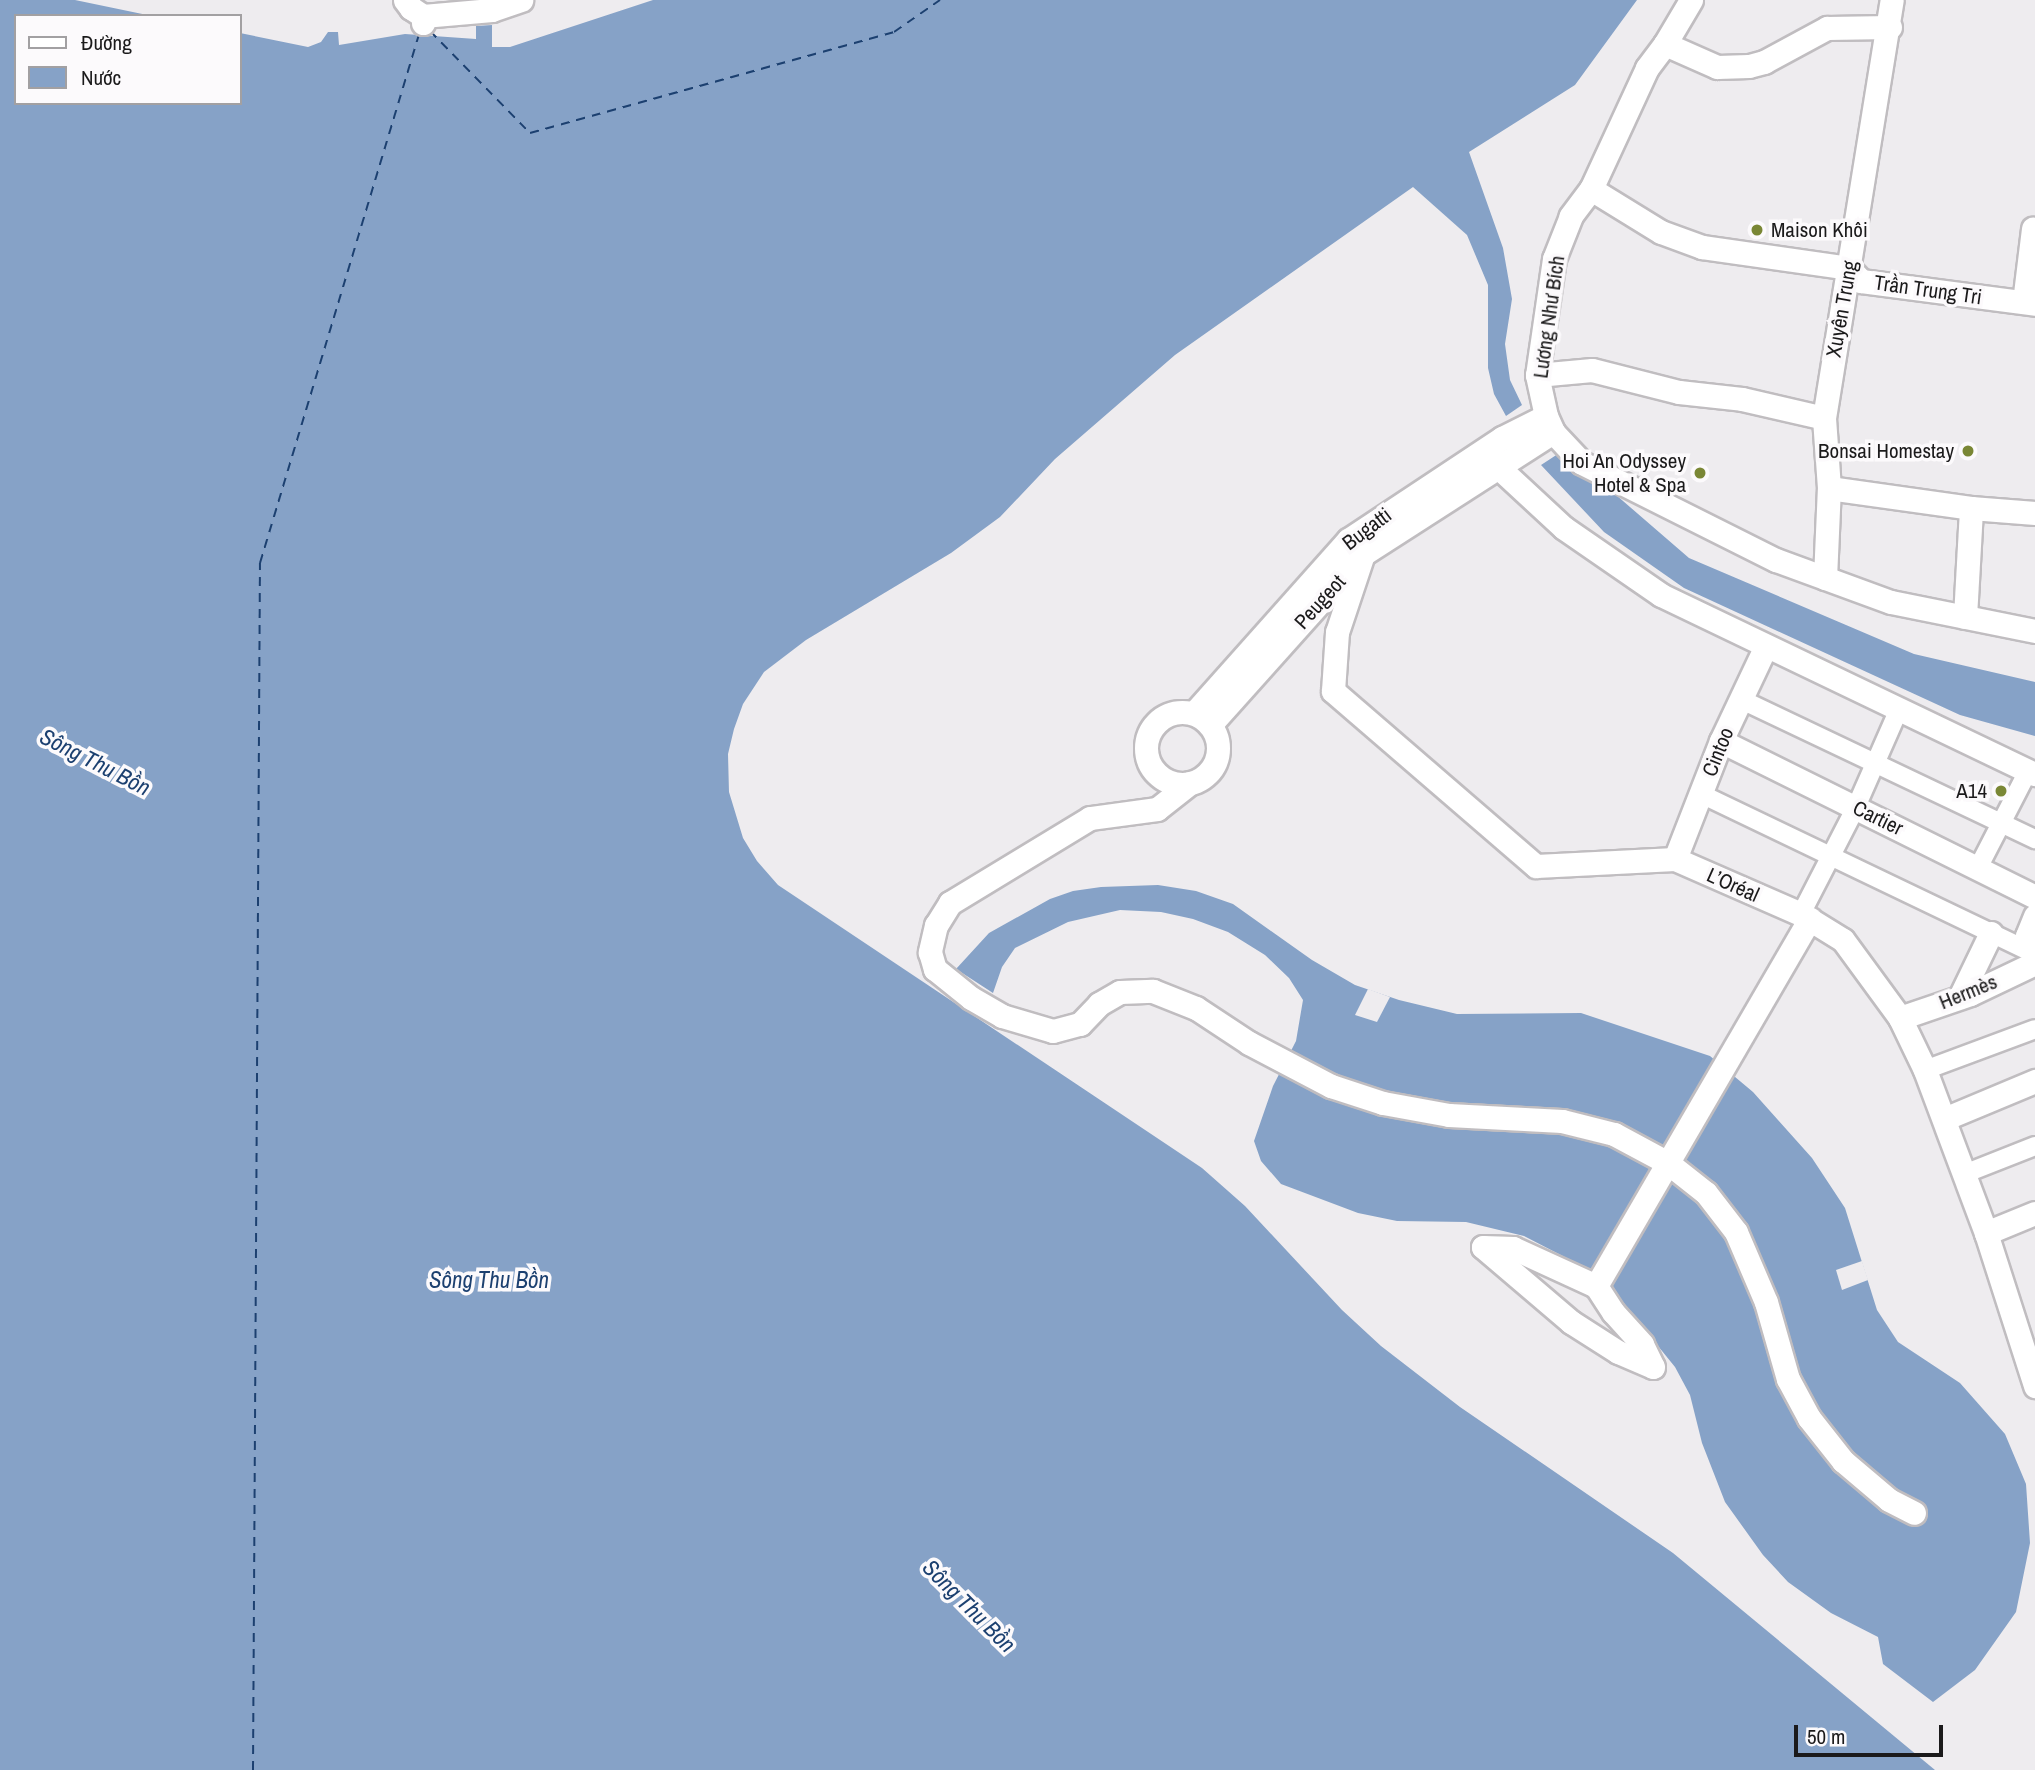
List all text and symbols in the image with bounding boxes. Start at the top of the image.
legend [14,14,242,105]
text: Đường [81,28,132,57]
text: Nước [81,63,121,92]
place label: Maison Khôi [1771,217,1868,243]
marker: Maison Khôi [1749,222,1765,238]
street label: Lương Như Bích [1528,254,1570,380]
street label: Xuyên Trung [1821,259,1863,359]
street label: Trần Trung Tri [1872,270,1984,310]
place label: Bonsai Homestay [1818,438,1954,464]
marker: Bonsai Homestay [1960,443,1976,459]
place label: Hoi An Odyssey Hotel & Spa [1562,448,1686,498]
marker: Hoi An Odyssey Hotel & Spa [1692,465,1708,481]
street label: Bugatti [1338,503,1396,555]
street label: Peugeot [1289,570,1351,634]
water label: Sông Thu Bồn [35,722,155,802]
street label: Cintoo [1697,724,1739,780]
place label: A14 [1956,778,1987,804]
marker: A14 [1993,783,2009,799]
street label: Cartier [1849,795,1907,841]
street label: L’Oréal [1703,862,1763,908]
street label: Hermès [1935,969,2001,1015]
water label: Sông Thu Bồn [429,1266,549,1294]
water label: Sông Thu Bồn [917,1554,1021,1658]
scale bar [1797,1710,1946,1754]
text: 50 m [1807,1722,1845,1751]

